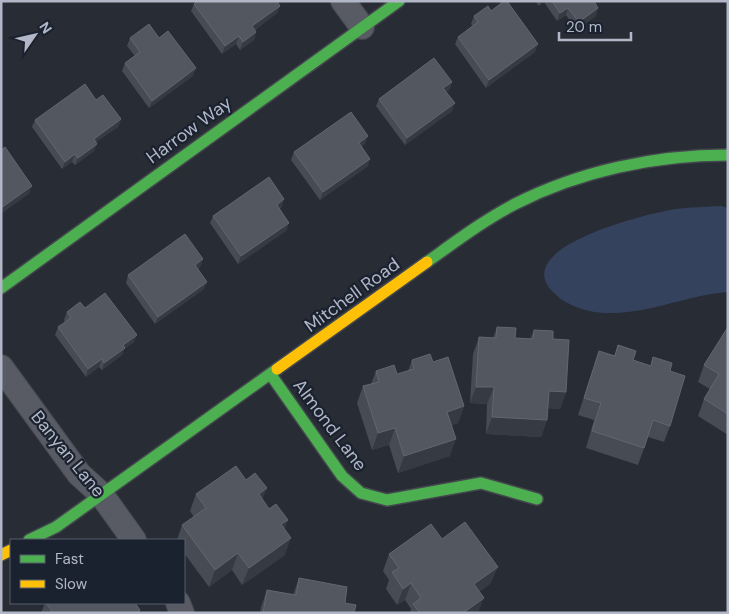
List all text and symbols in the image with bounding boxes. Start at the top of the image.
north arrow [10,10,60,60]
scale bar [559,10,632,42]
text: 20 m [566,17,602,37]
text: N [35,18,56,37]
street label: Harrow Way [142,91,236,169]
street label: Mitchell Road [300,252,404,338]
street label: Almond Lane [288,374,372,476]
street label: Banyan Lane [26,406,110,502]
legend [10,539,185,604]
text: Fast [55,549,84,569]
text: Slow [55,574,88,594]

